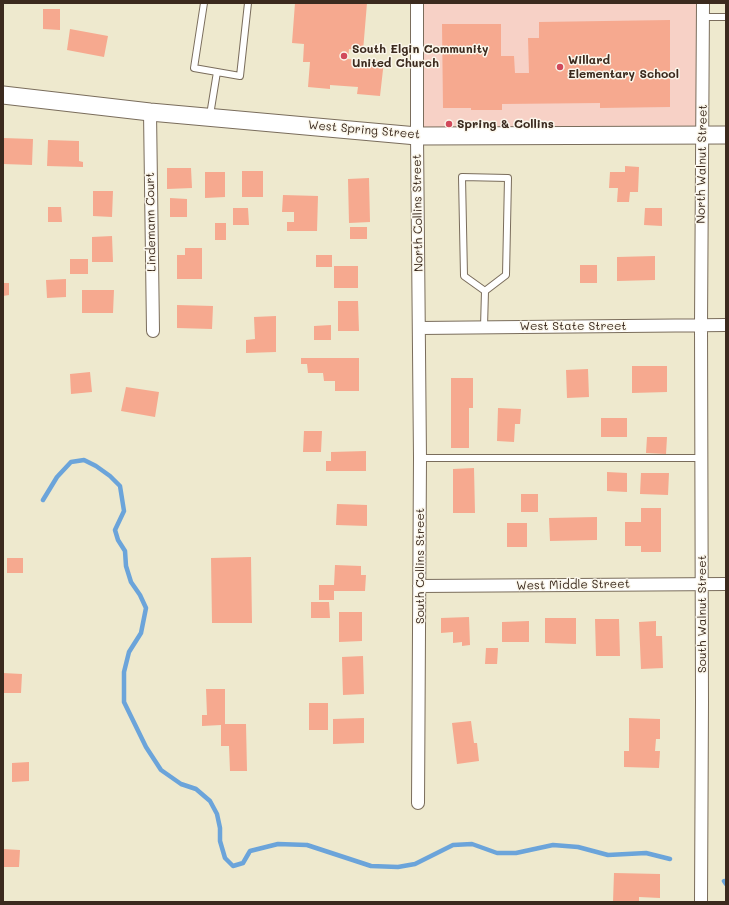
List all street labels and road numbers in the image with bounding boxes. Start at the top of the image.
street label: North Walnut Street [694,104,710,224]
street label: West Spring Street [307,118,421,142]
street label: North Collins Street [410,154,426,272]
street label: Lindemann Court [143,172,159,272]
street label: West State Street [519,319,627,333]
street label: South Collins Street [413,508,427,624]
street label: South Walnut Street [695,555,709,673]
street label: West Middle Street [516,577,630,593]

